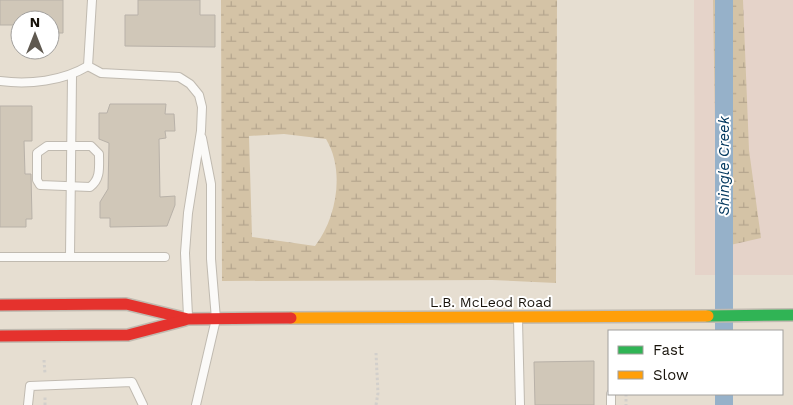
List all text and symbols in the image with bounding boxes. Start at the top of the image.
north arrow [10,10,60,60]
text: N [30,14,40,30]
water label: Shingle Creek [715,115,733,216]
street label: L.B. McLeod Road [430,294,552,310]
legend [608,330,783,395]
text: Fast [653,341,685,359]
text: Slow [653,366,689,384]

